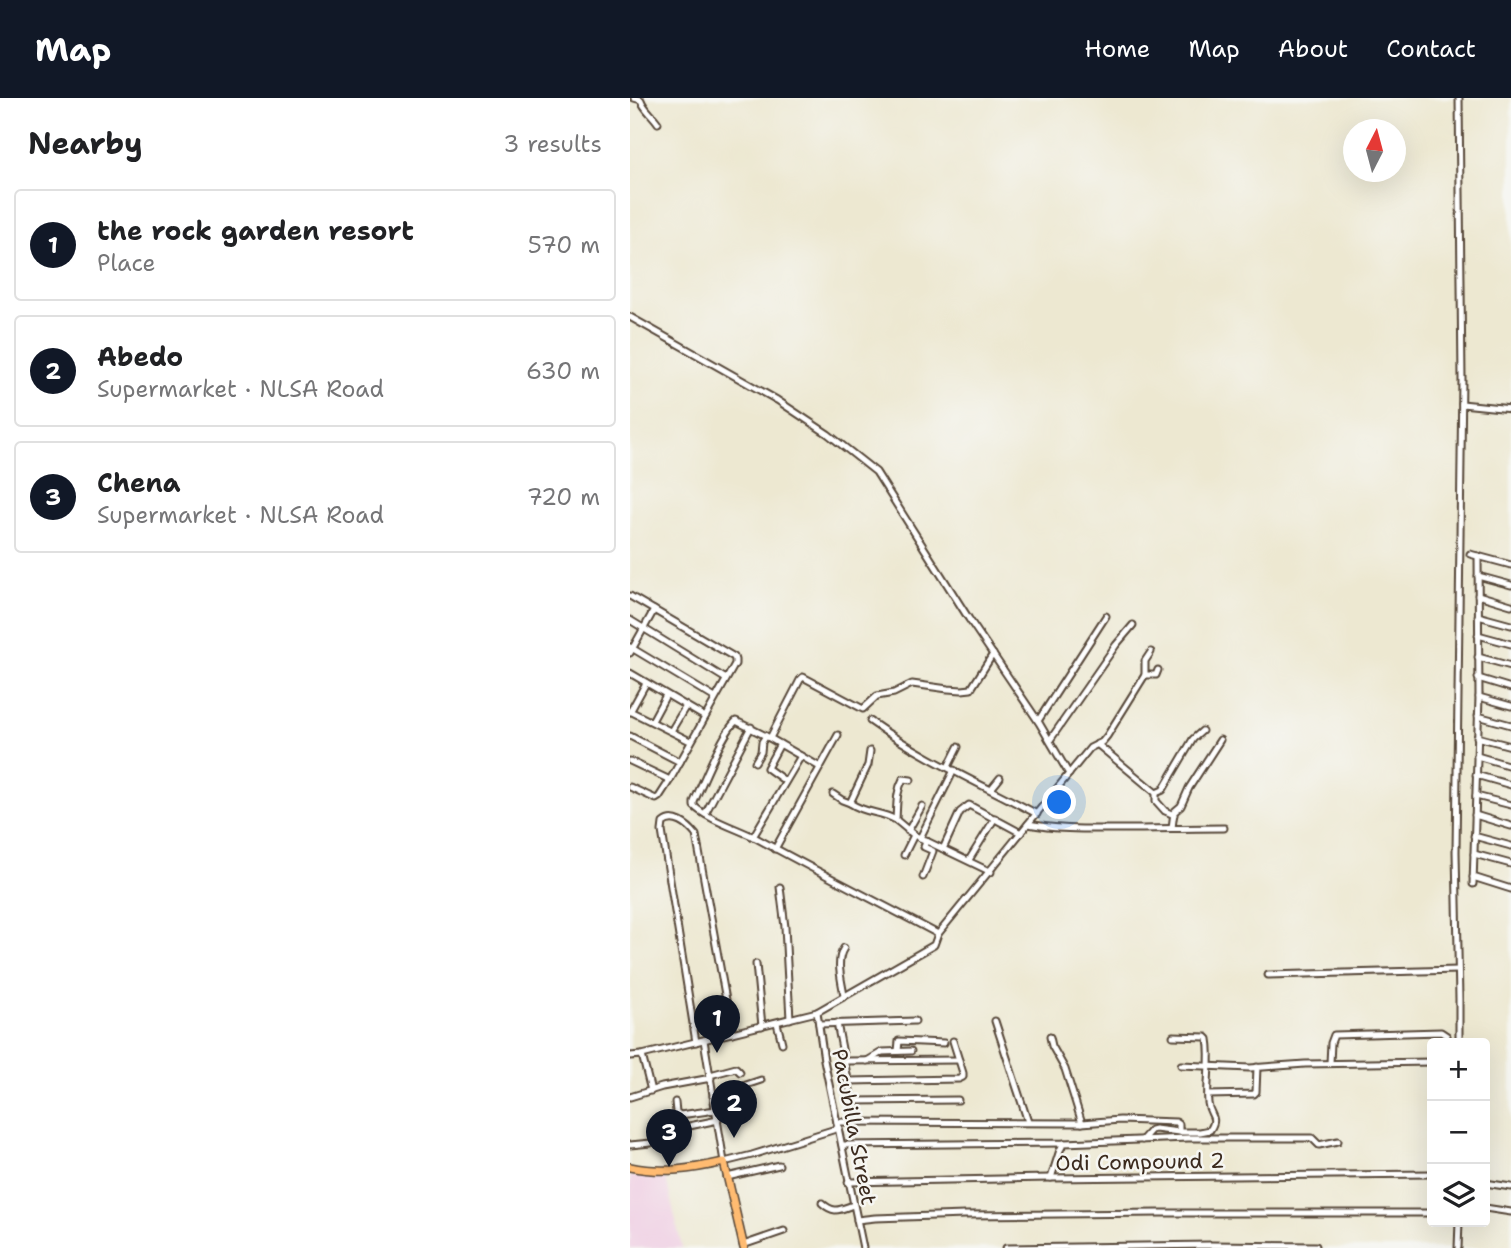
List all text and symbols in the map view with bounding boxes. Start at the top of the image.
text: Map [35,27,111,72]
text: Home [1084,33,1150,65]
text: Map [1188,33,1240,65]
text: About [1278,33,1348,65]
text: Contact [1386,33,1476,65]
north arrow [1343,119,1406,182]
text: Nearby [28,123,143,164]
text: 3 results [503,129,602,159]
text: the rock garden resort [97,213,414,248]
text: 1 [48,230,58,260]
text: 570 m [528,230,600,260]
text: Place [97,248,156,278]
text: Abedo [97,339,183,374]
text: 2 [45,356,61,386]
text: 630 m [526,356,600,386]
text: Supermarket · NLSA Road [97,374,384,404]
text: Chena [97,465,181,500]
text: 3 [45,482,61,512]
text: 720 m [527,482,600,512]
text: Supermarket · NLSA Road [97,500,384,530]
your location [1042,785,1076,819]
pin: 1 [694,995,740,1053]
map controls [1427,1038,1490,1227]
button: + [1427,1038,1490,1101]
street label: Pacubilla Street [825,1047,883,1207]
pin: 2 [711,1080,757,1138]
button: − [1427,1101,1490,1164]
pin: 3 [646,1109,692,1167]
street label: Odi Compound 2 [1055,1147,1225,1177]
button: layers [1427,1164,1490,1227]

